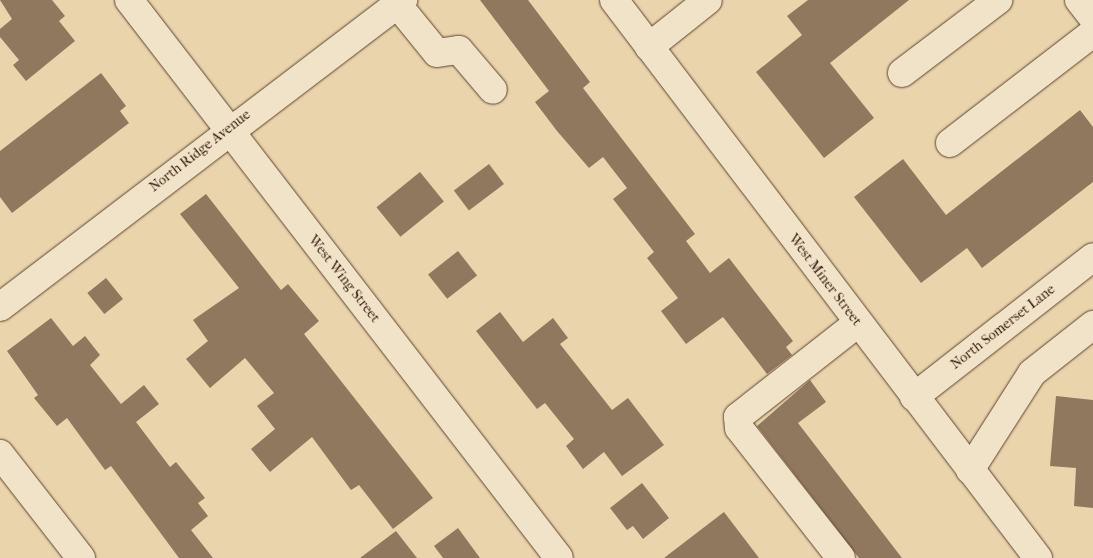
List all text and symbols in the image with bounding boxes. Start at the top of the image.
street label: North Ridge Avenue [146,106,254,196]
street label: West Miner Street [785,231,865,329]
street label: West Wing Street [305,232,383,326]
street label: North Somerset Lane [947,281,1059,373]

